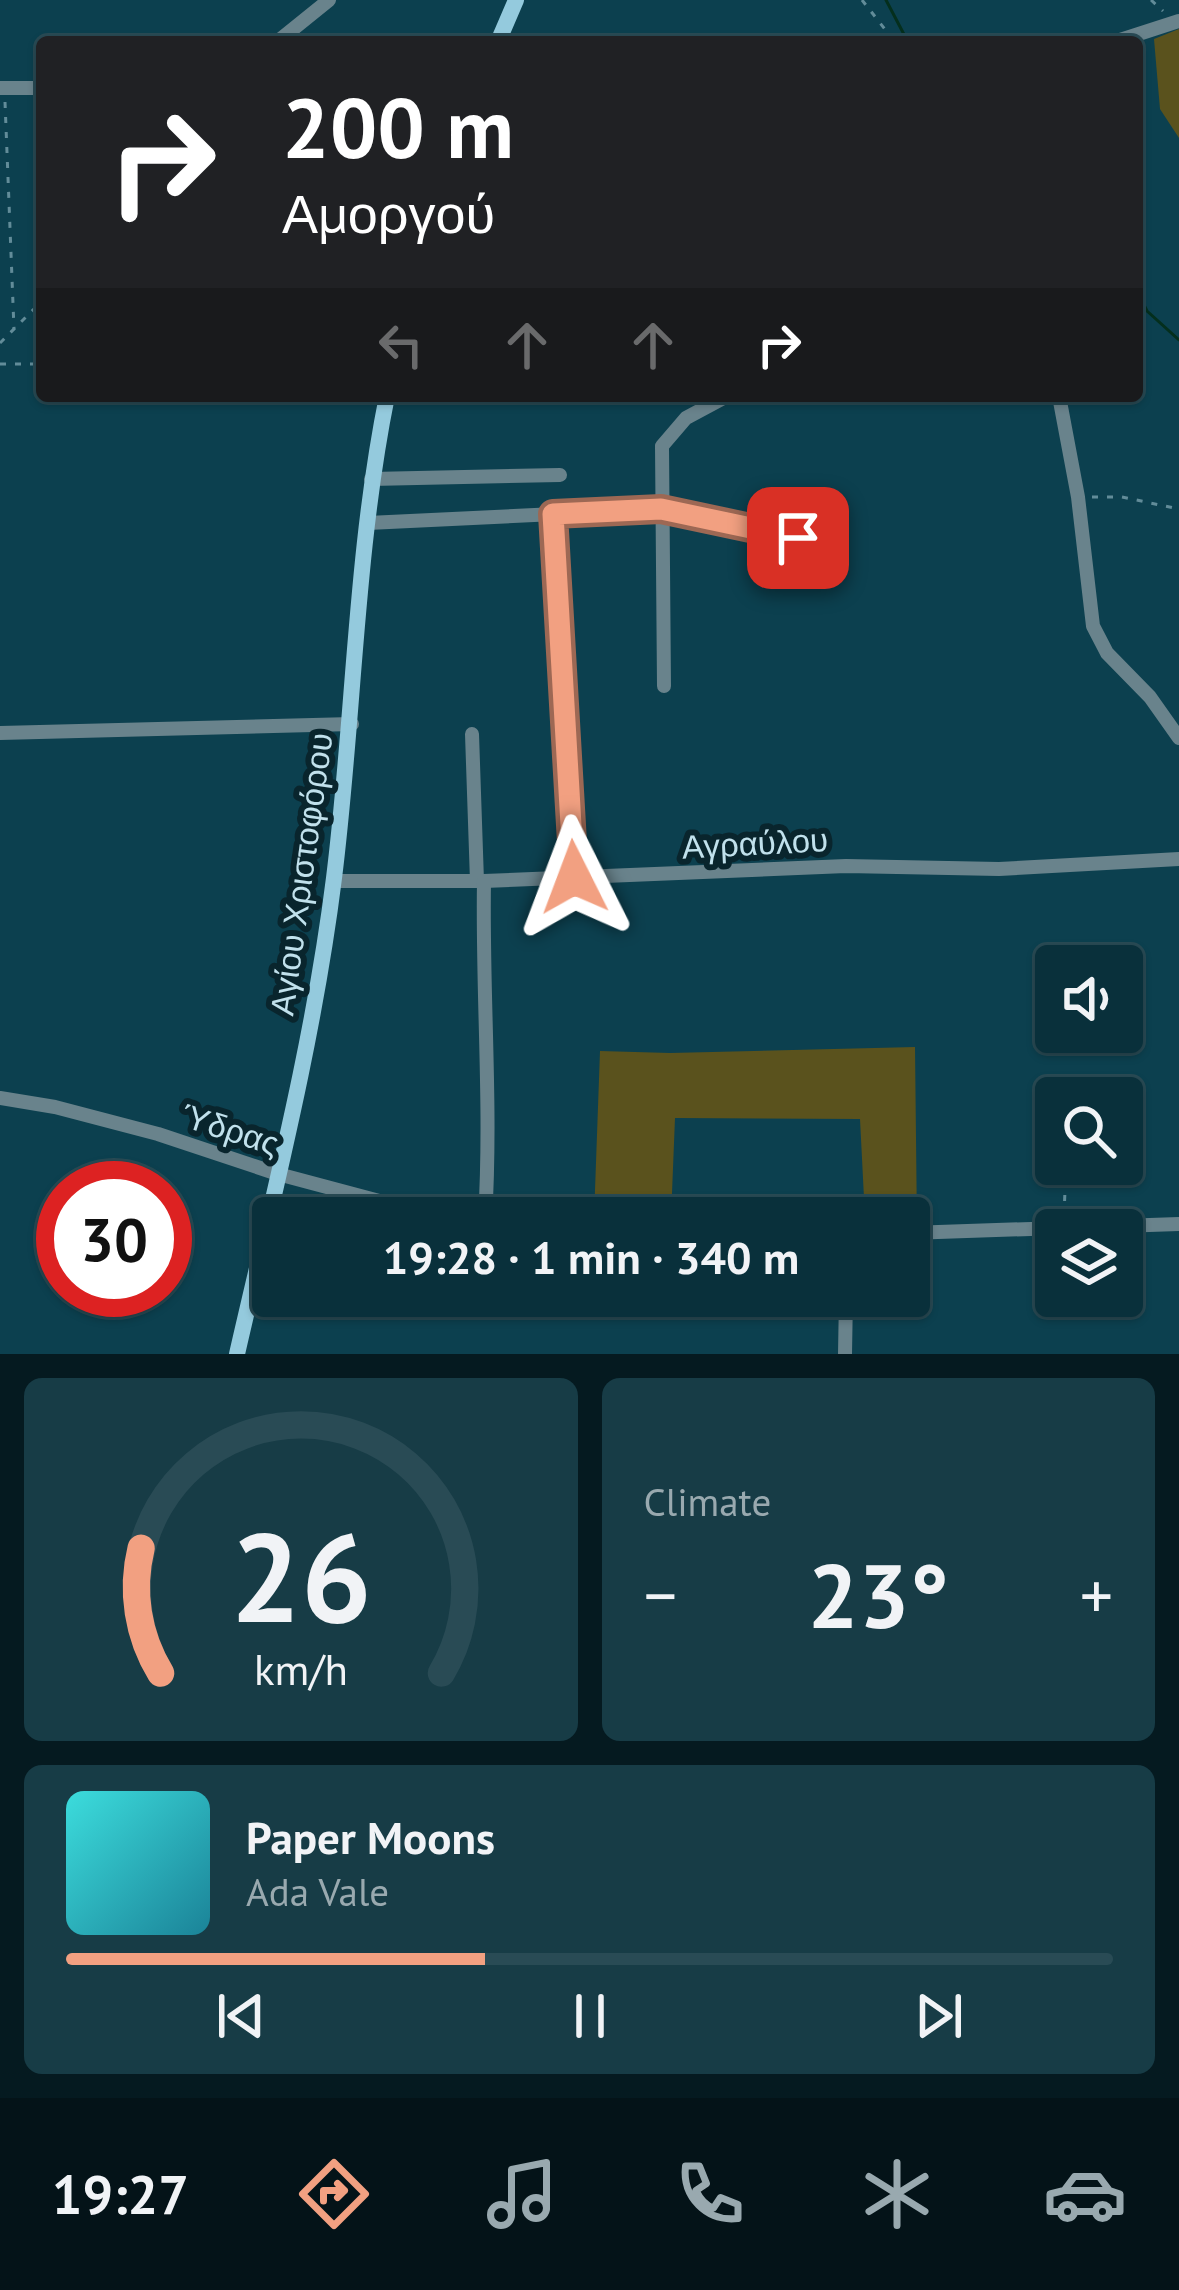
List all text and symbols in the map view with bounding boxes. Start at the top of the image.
text: 200 m [282,72,514,181]
icon: right [84,84,240,240]
text: Αμοργού [282,178,495,248]
icon: left [368,312,434,378]
icon: ahead [494,312,560,378]
icon: ahead [620,312,686,378]
icon: right [746,312,812,378]
pin [747,487,849,589]
icon: arrive [765,505,831,571]
street label: Αγίου Χριστοφόρου [259,730,342,1018]
position arrow [511,814,637,940]
street label: Αγραύλου [681,817,829,868]
map controls [1035,945,1143,1317]
button: sound [1035,945,1143,1053]
button: search [1035,1077,1143,1185]
street label: Ύδρας [176,1093,285,1164]
speed limit sign: 30 [36,1161,192,1317]
button: layers [1035,1209,1143,1317]
text: 19:28 · 1 min · 340 m [383,1228,799,1286]
text: Climate [644,1476,771,1527]
text: 26 [230,1495,372,1656]
text: 23° [808,1536,949,1653]
text: − [644,1552,677,1637]
text: + [1080,1552,1113,1637]
text: km/h [254,1640,348,1696]
text: Paper Moons [246,1808,495,1866]
text: Ada Vale [246,1866,389,1917]
icon: previous [208,1983,274,2049]
icon: pause [557,1983,623,2049]
icon: next [906,1983,972,2049]
icon: directions [292,2152,376,2236]
icon: music [480,2152,564,2236]
icon: phone [668,2152,752,2236]
icon: climate [855,2152,939,2236]
icon: car [1043,2152,1127,2236]
text: 19:27 [52,2159,189,2229]

